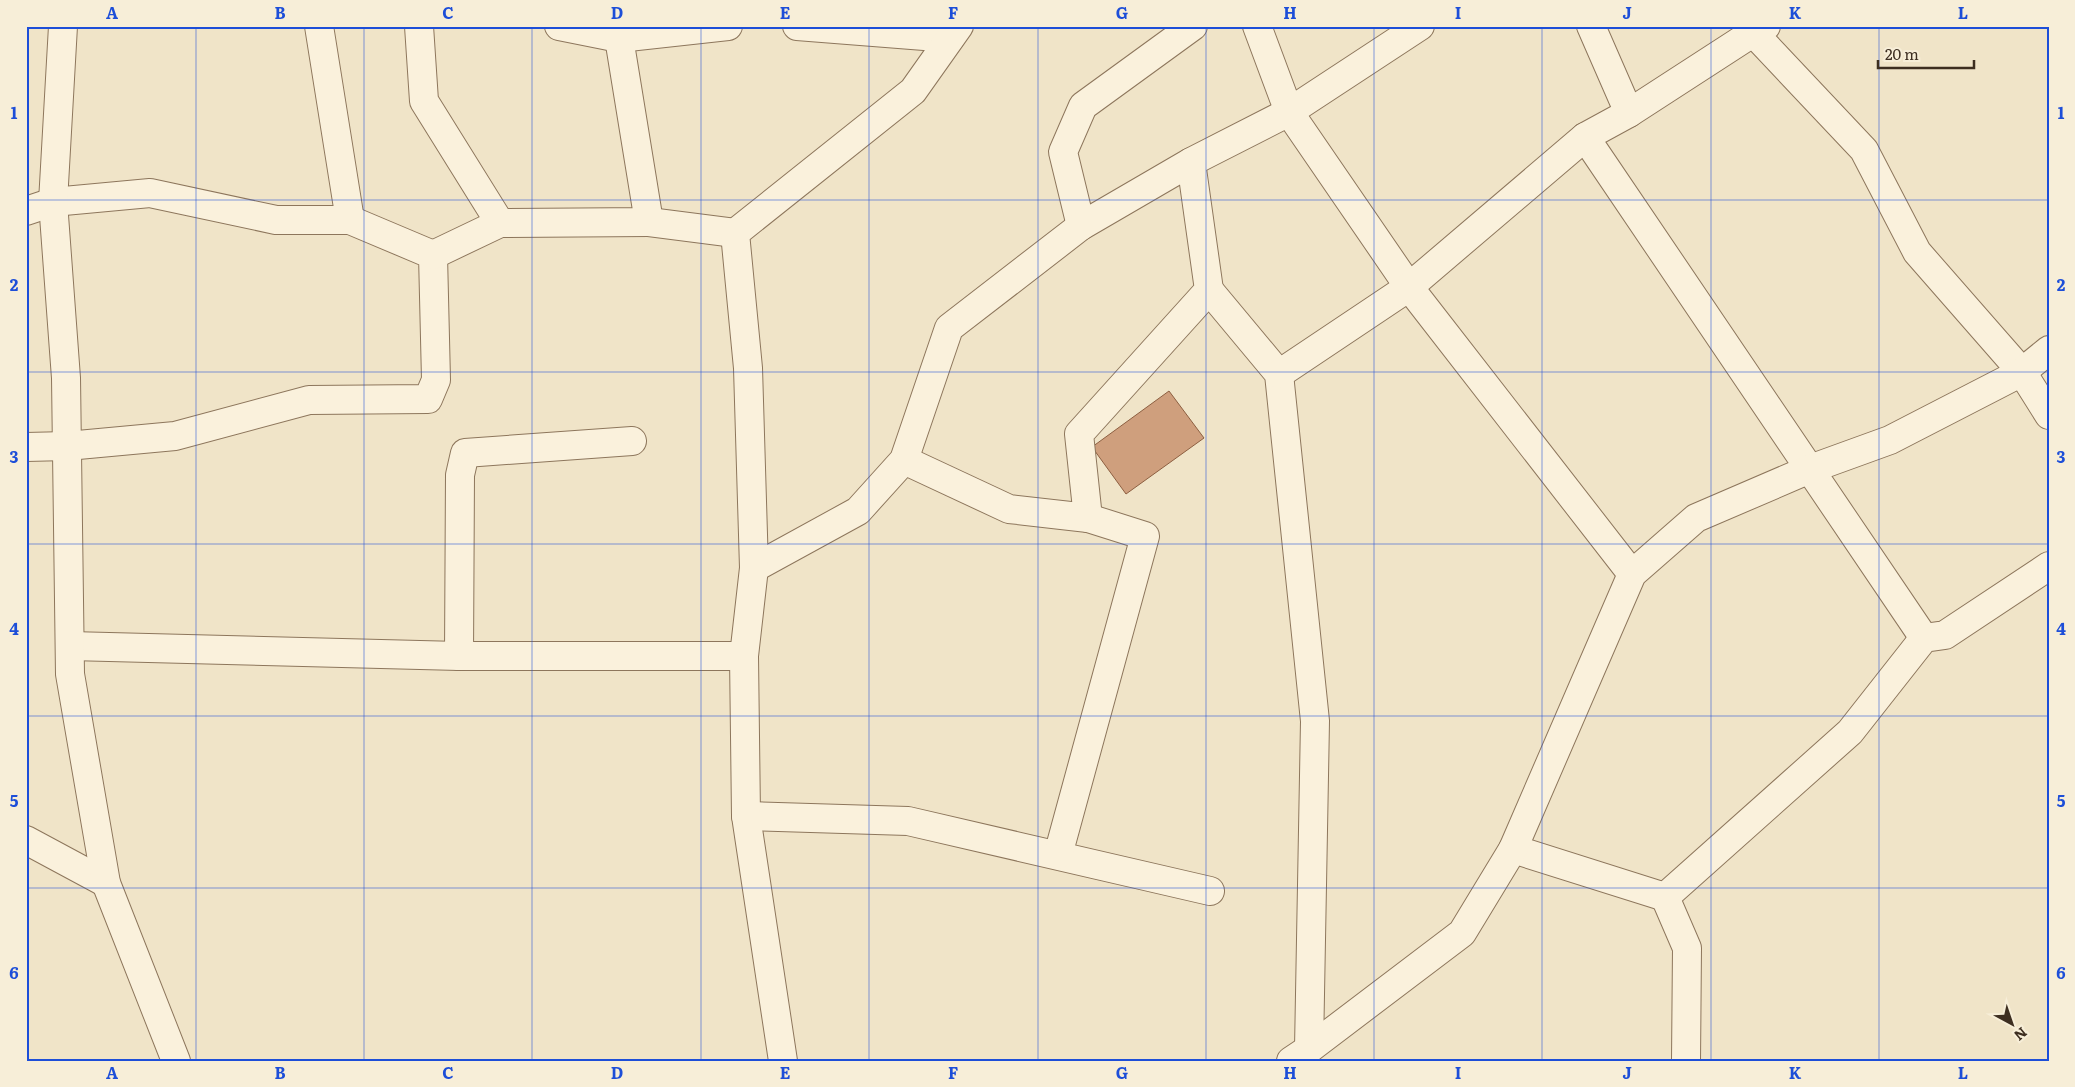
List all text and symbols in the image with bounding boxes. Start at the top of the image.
text: A [106,0,118,24]
text: B [274,0,286,24]
text: C [442,0,454,24]
text: D [611,0,623,24]
text: E [780,0,791,24]
text: F [948,0,958,24]
text: G [1116,0,1128,24]
text: H [1283,0,1297,24]
text: I [1455,0,1461,24]
text: J [1622,0,1632,24]
text: K [1789,0,1802,24]
text: L [1958,0,1968,24]
scale bar [1878,38,1974,70]
text: 20 m [1885,42,1919,65]
text: 1 [11,100,18,124]
text: 1 [2058,100,2065,124]
text: 2 [10,272,19,296]
text: 2 [2057,272,2066,296]
text: 3 [10,444,19,468]
text: 3 [2057,444,2066,468]
text: 4 [9,616,19,640]
text: 4 [2056,616,2066,640]
text: 5 [10,788,19,812]
text: 5 [2057,788,2066,812]
text: 6 [9,960,19,984]
text: 6 [2056,960,2066,984]
north arrow [1988,1000,2038,1050]
text: N [2010,1023,2032,1046]
text: A [106,1060,118,1084]
text: B [274,1060,286,1084]
text: C [442,1060,454,1084]
text: D [611,1060,623,1084]
text: E [780,1060,791,1084]
text: F [948,1060,958,1084]
text: G [1116,1060,1128,1084]
text: H [1283,1060,1297,1084]
text: I [1455,1060,1461,1084]
text: J [1622,1060,1632,1084]
text: K [1789,1060,1802,1084]
text: L [1958,1060,1968,1084]

